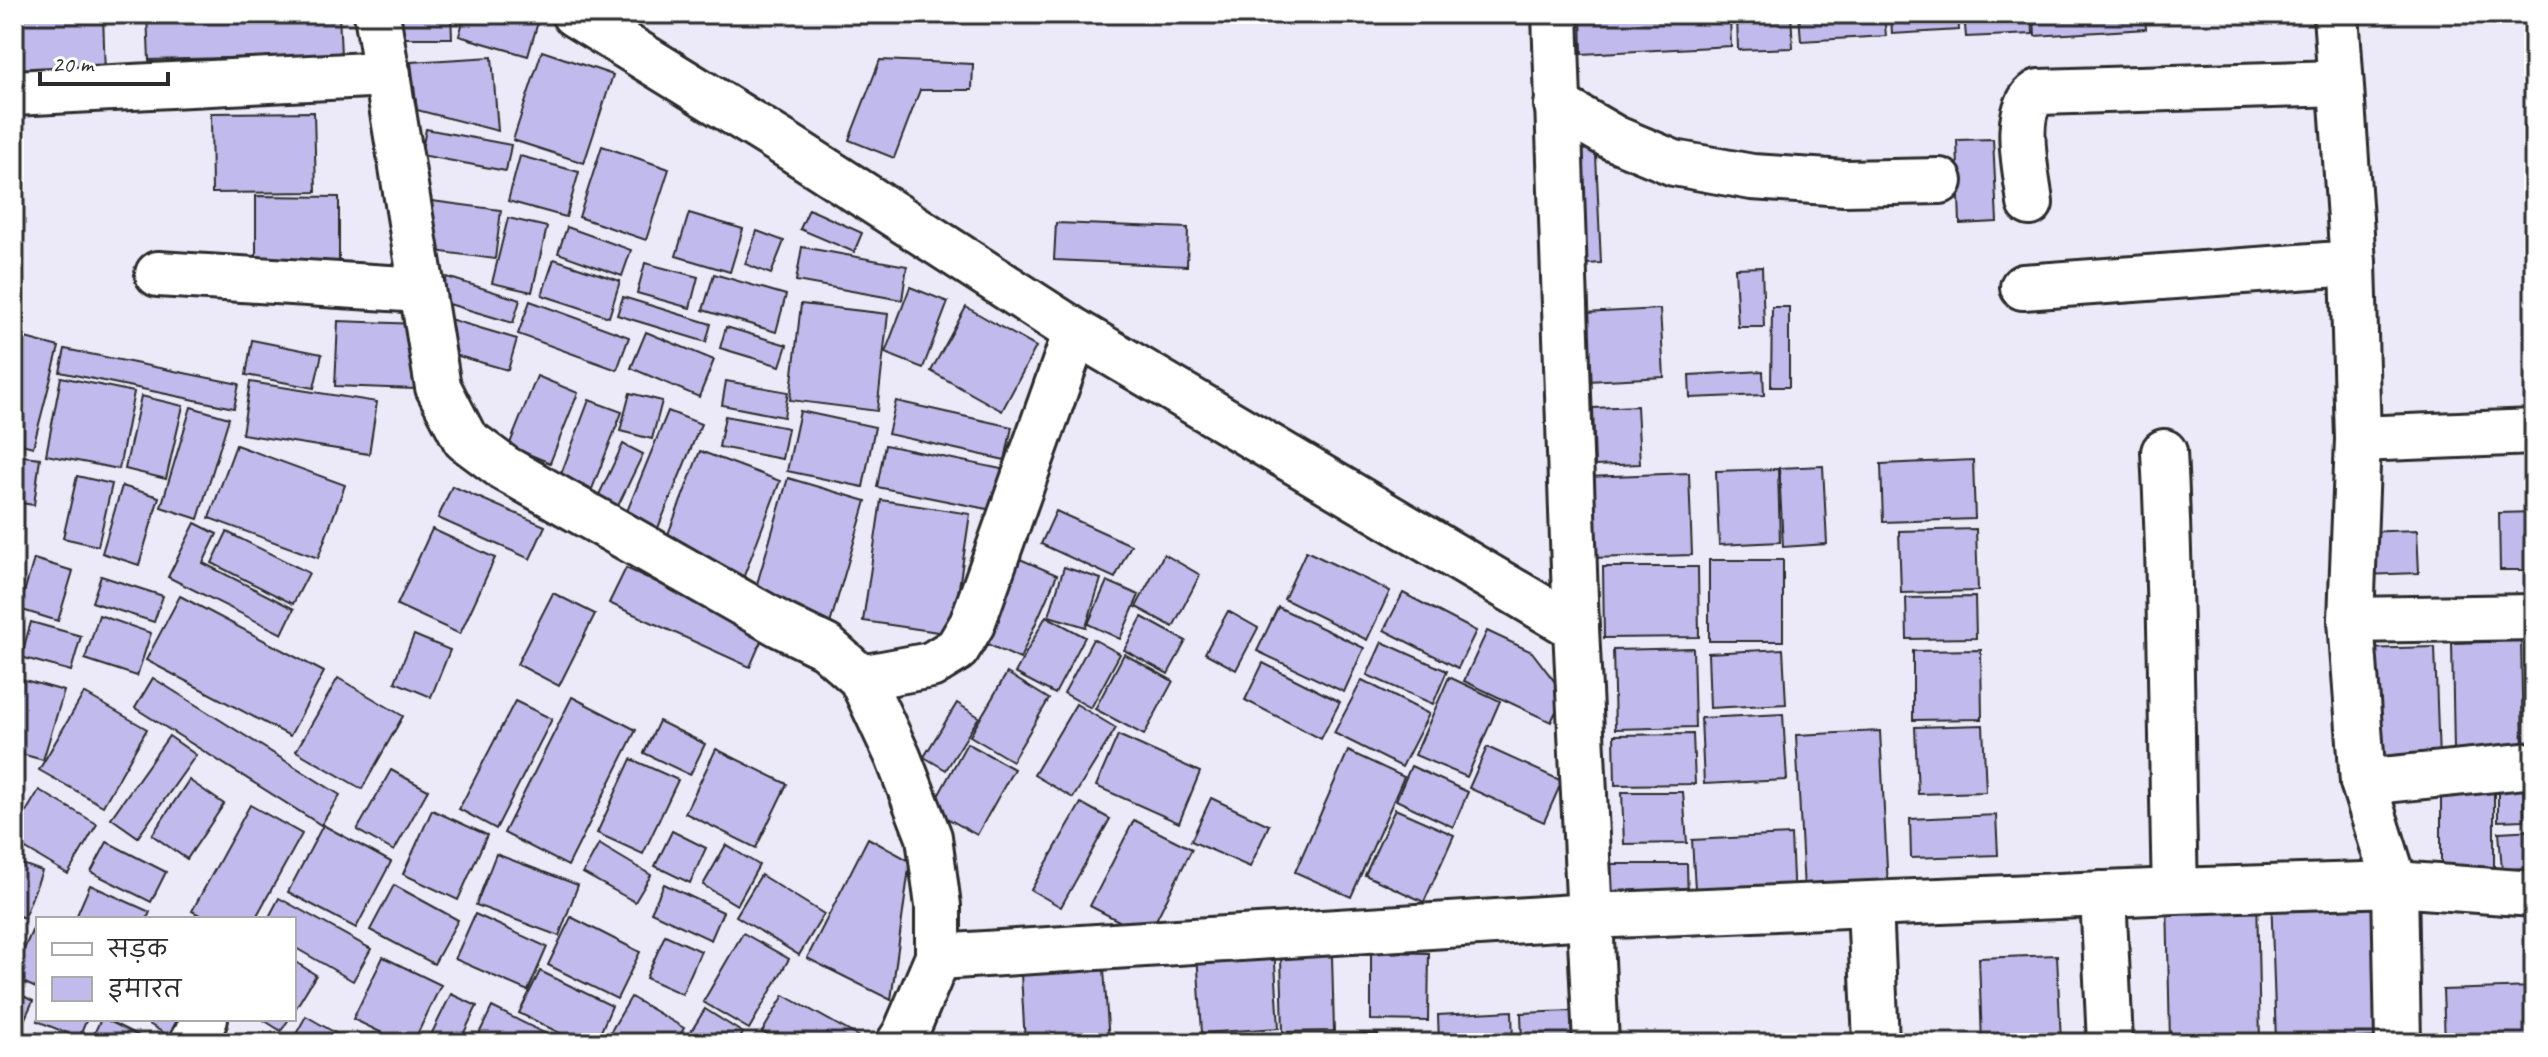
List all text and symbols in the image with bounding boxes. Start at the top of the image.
scale bar [40,36,168,86]
text: 20 m [52,49,95,79]
legend [36,917,296,1021]
text: सड़क [106,934,169,964]
text: इमारत [108,974,183,1004]

